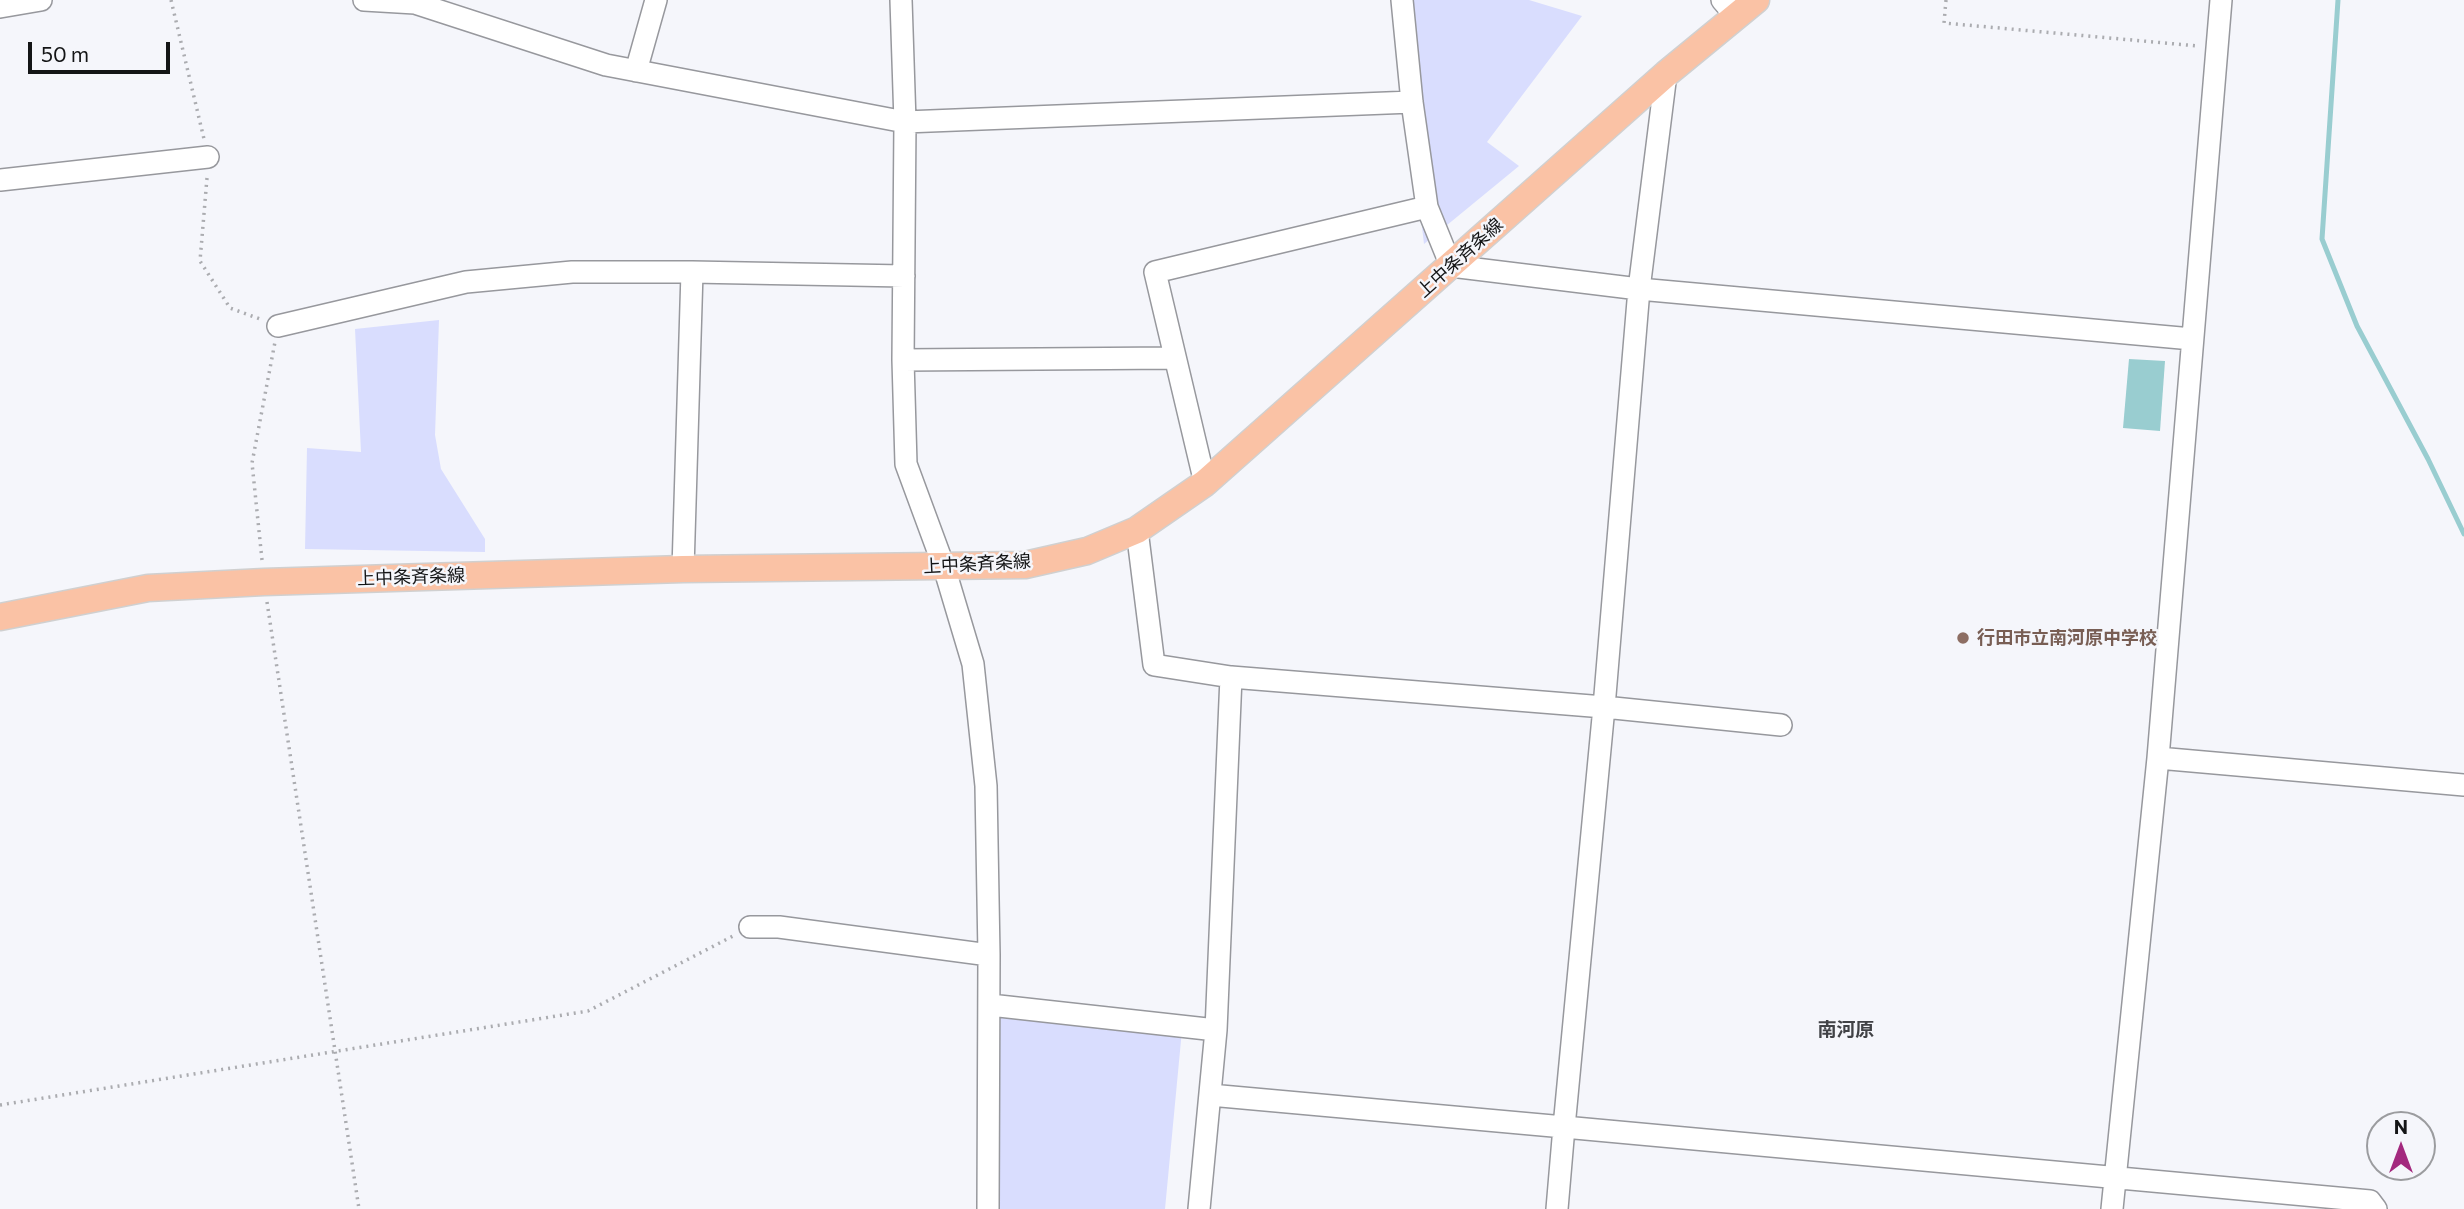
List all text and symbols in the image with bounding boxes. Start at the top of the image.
scale bar [32,28,173,72]
text: 50 m [41,41,89,66]
street label: 上中条斉条線 [1413,214,1507,302]
street label: 上中条斉条線 [923,550,1031,578]
street label: 上中条斉条線 [357,564,465,590]
place label: 行田市立南河原中学校 [1977,627,2157,649]
marker: 行田市立南河原中学校 [1955,630,1971,646]
district label: 南河原 [1818,1019,1874,1041]
north arrow [2366,1111,2436,1181]
text: N [2394,1115,2408,1138]

